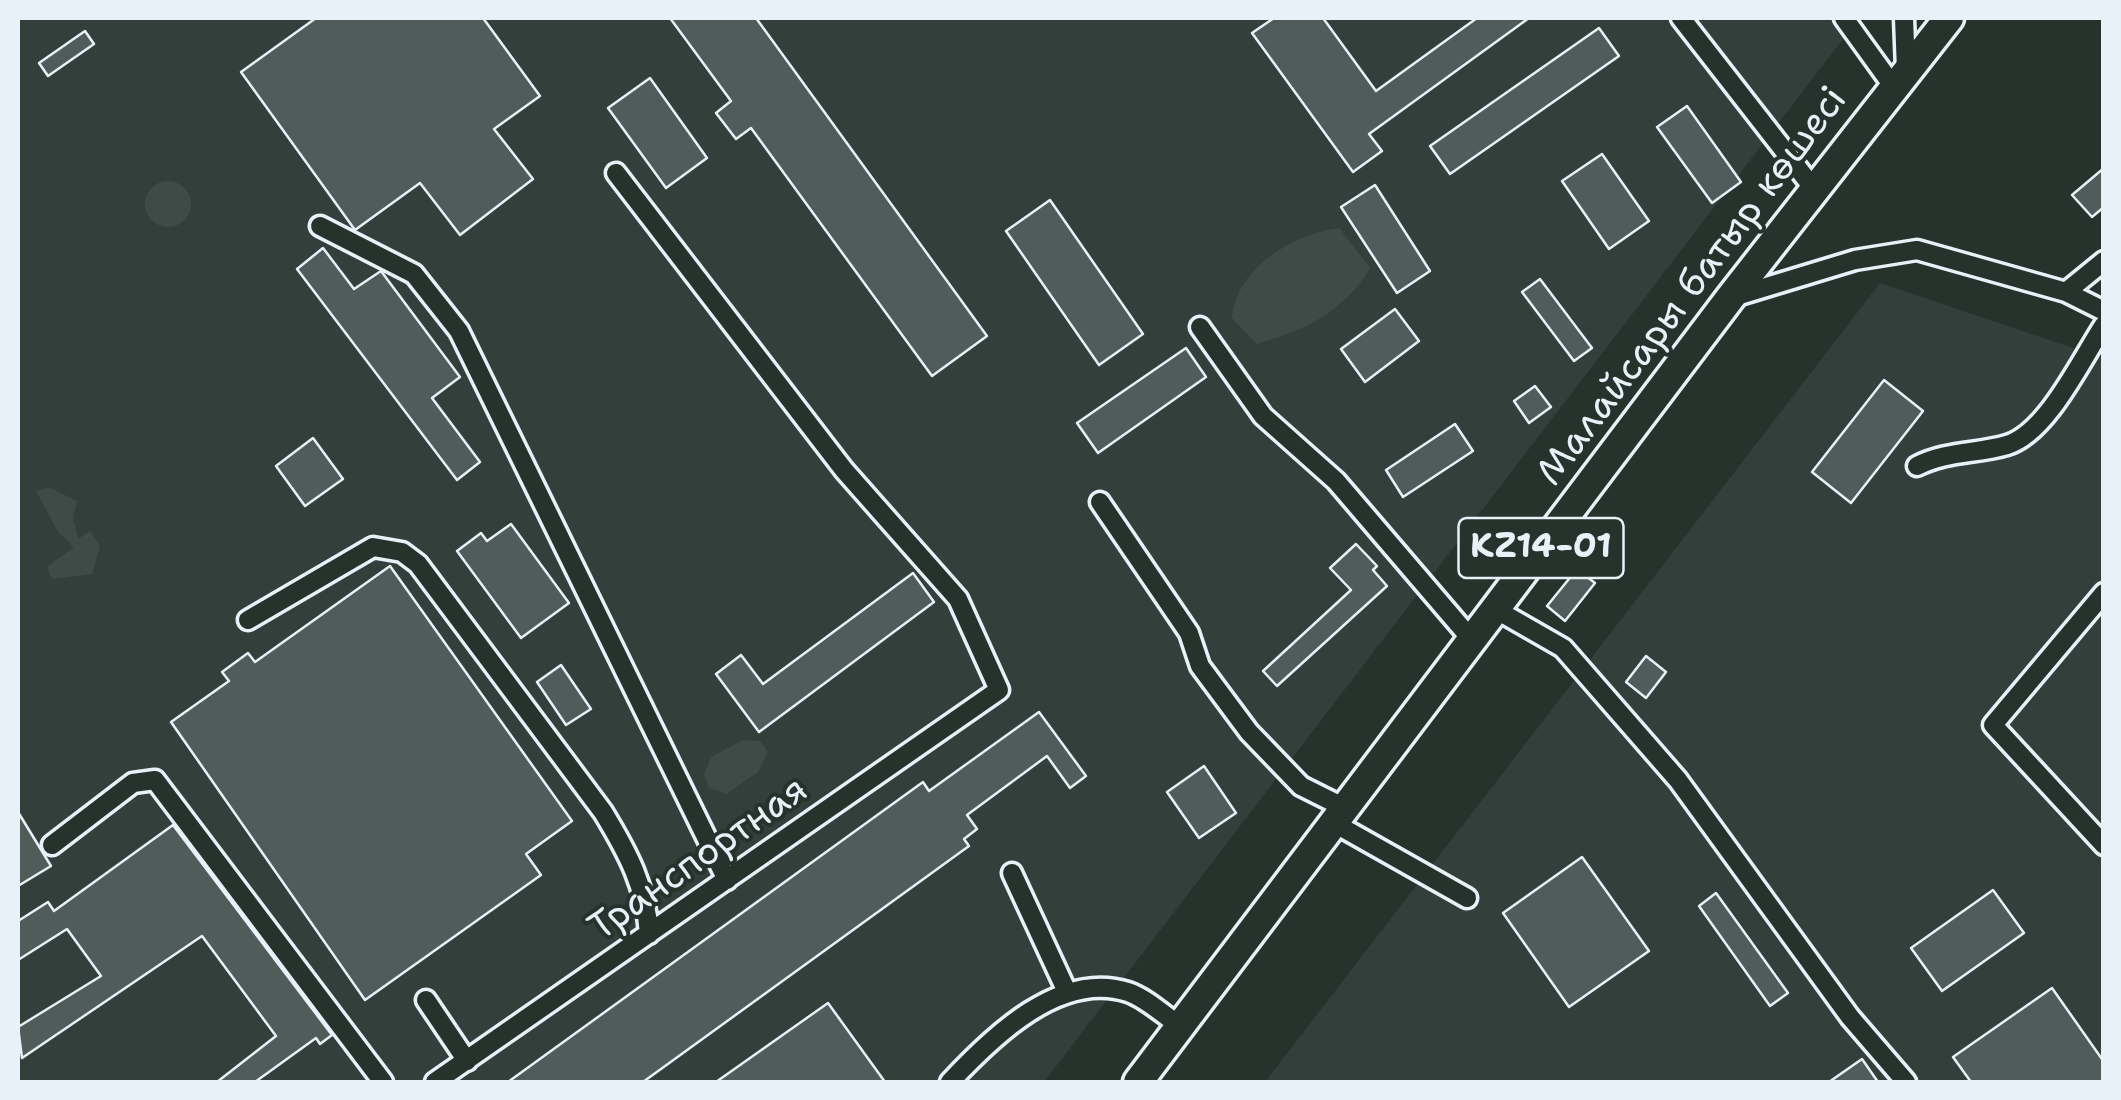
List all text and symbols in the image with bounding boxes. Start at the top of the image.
street label: Малайсары батыр көшесі [1528,79,1858,495]
road number: KZ14-01 [1458,518,1624,578]
street label: Транспортная [581,768,817,952]

